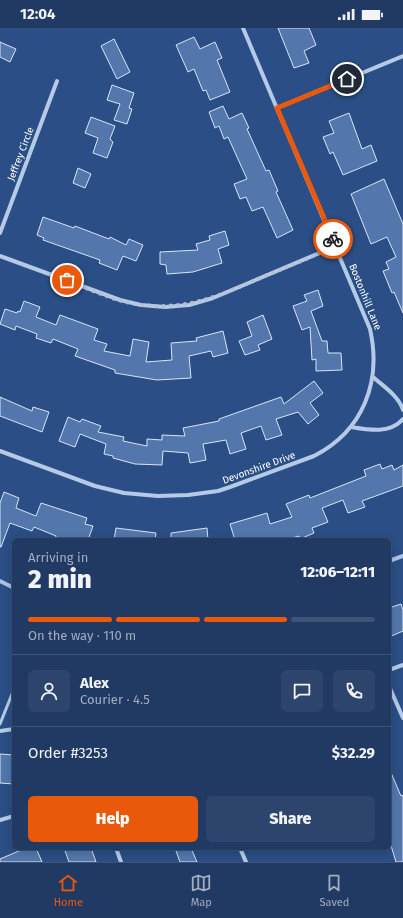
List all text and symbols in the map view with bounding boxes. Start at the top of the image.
text: 12:04 [20,5,56,23]
pin [330,62,364,96]
icon: home [336,68,358,90]
street label: Jeffrey Circle [5,125,37,183]
courier [313,219,353,259]
icon: bike [322,228,344,250]
street label: Bostonhill Lane [346,262,384,332]
pin [50,263,84,297]
icon: bag [56,269,78,291]
street label: Devonshire Drive [221,449,297,487]
text: Arriving in [28,550,88,565]
text: 12:06–12:11 [300,563,375,581]
text: 2 min [28,564,92,595]
text: On the way · 110 m [28,628,136,643]
button: person [28,670,70,712]
button: chat [281,670,323,712]
button: phone [333,670,375,712]
text: Alex [80,674,109,692]
text: Courier · 4.5 [80,692,150,707]
text: Order #3253 [28,744,108,762]
text: $32.29 [332,744,375,762]
button: Help [28,796,198,842]
button: Share [206,796,375,842]
tab: Home [54,872,83,909]
tab: Map [190,872,212,909]
tab: Saved [320,872,349,909]

